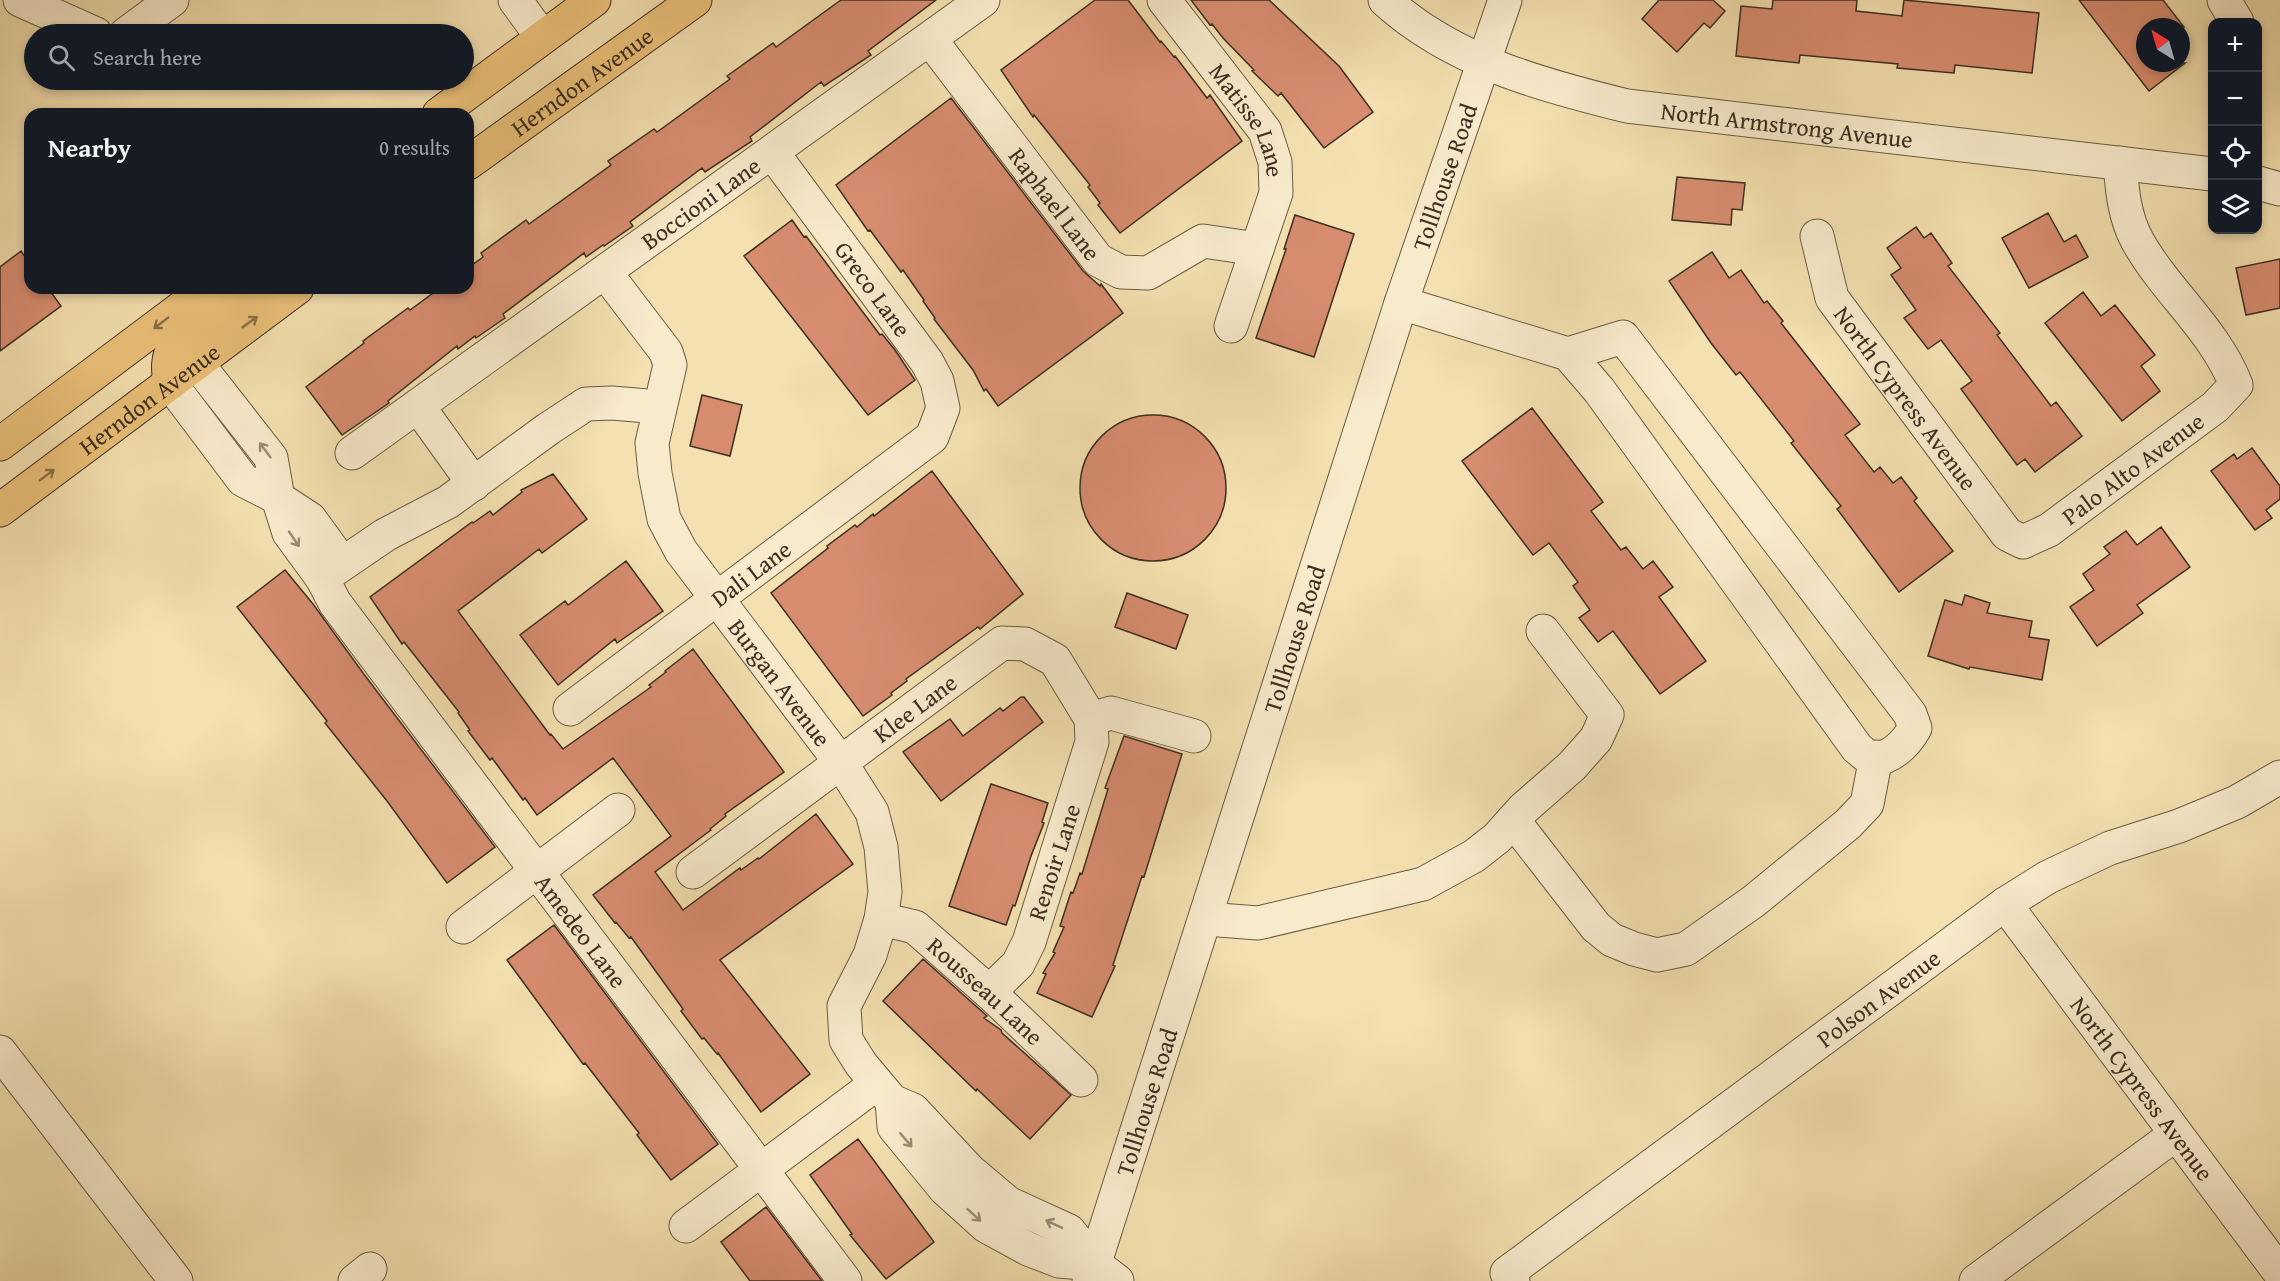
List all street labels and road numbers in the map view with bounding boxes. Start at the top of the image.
street label: Herndon Avenue [503,18,660,145]
street label: Matisse Lane [1201,55,1293,177]
street label: North Armstrong Avenue [1659,93,1915,157]
street label: Tollhouse Road [1403,98,1486,255]
street label: Raphael Lane [1001,140,1110,268]
street label: Boccioni Lane [634,148,767,258]
street label: Greco Lane [826,234,920,344]
street label: North Cypress Avenue [1826,298,1986,497]
street label: Herndon Avenue [71,334,227,463]
street label: Palo Alto Avenue [2054,404,2211,533]
street label: Dali Lane [703,531,798,615]
street label: Tollhouse Road [1254,560,1334,717]
street label: Burgan Avenue [720,611,840,754]
street label: Klee Lane [866,665,964,750]
street label: Renoir Lane [1019,799,1089,925]
street label: Amedeo Lane [527,866,636,995]
street label: Rousseau Lane [920,928,1052,1053]
street label: Polson Avenue [1809,940,1947,1056]
street label: North Cypress Avenue [2062,989,2223,1188]
street label: Tollhouse Road [1106,1023,1186,1180]

